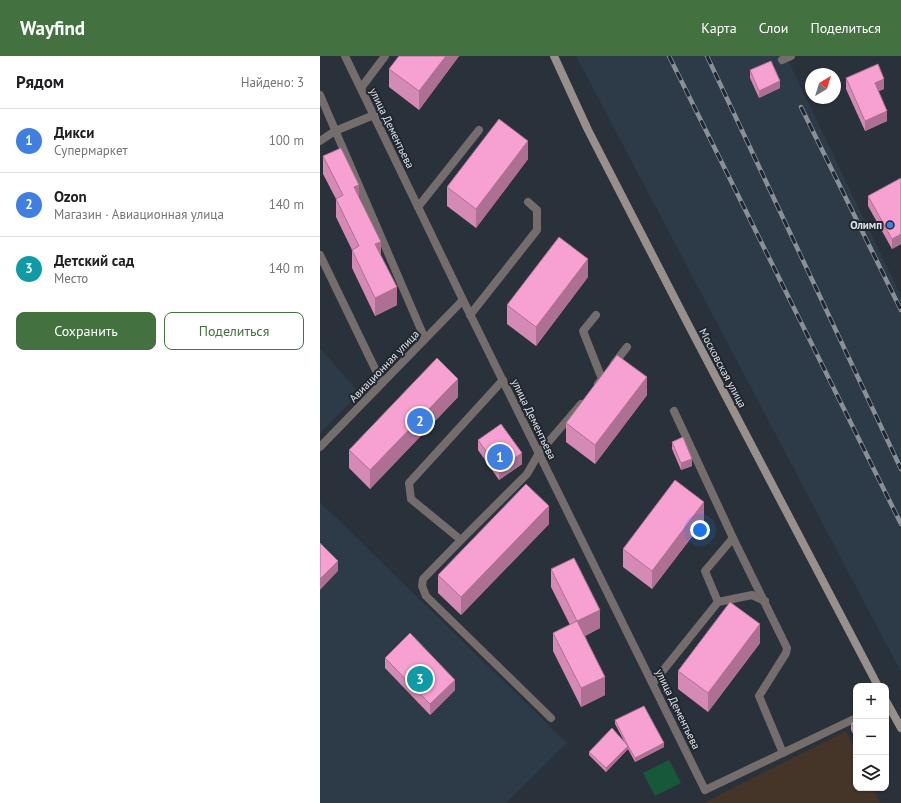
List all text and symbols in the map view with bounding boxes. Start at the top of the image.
text: Wayfind [20,16,85,40]
text: Карта [701,19,737,37]
text: Слои [759,19,788,37]
text: Поделиться [810,19,881,37]
north arrow [805,68,841,104]
text: Рядом [16,71,64,93]
text: Найдено: 3 [241,74,304,91]
street label: улица Дементьева [366,85,418,171]
text: Дикси [54,123,94,142]
text: 1 [25,132,33,149]
text: 100 m [269,132,304,149]
text: Супермаркет [54,142,128,159]
text: Ozon [54,187,87,206]
text: 2 [25,196,33,213]
text: 140 m [269,196,304,213]
text: Магазин · Авиационная улица [54,206,224,223]
place label: Олимп [850,218,882,232]
marker: Олимп [885,220,895,230]
text: Детский сад [54,251,134,270]
text: 3 [25,260,33,277]
text: 140 m [269,260,304,277]
text: Место [54,270,88,287]
button: Сохранить [16,312,156,350]
button: Поделиться [164,312,304,350]
street label: Московская улица [696,326,750,410]
street label: Авиационная улица [346,327,422,405]
street label: улица Дементьева [508,376,560,462]
pin: 2 [407,406,433,436]
pin: 1 [487,442,513,472]
your location [690,520,710,540]
pin: 3 [407,664,433,694]
street label: улица Дементьева [652,666,704,752]
map controls [853,683,889,791]
button: + [853,683,889,719]
button: − [853,719,889,755]
button: layers [853,755,889,791]

